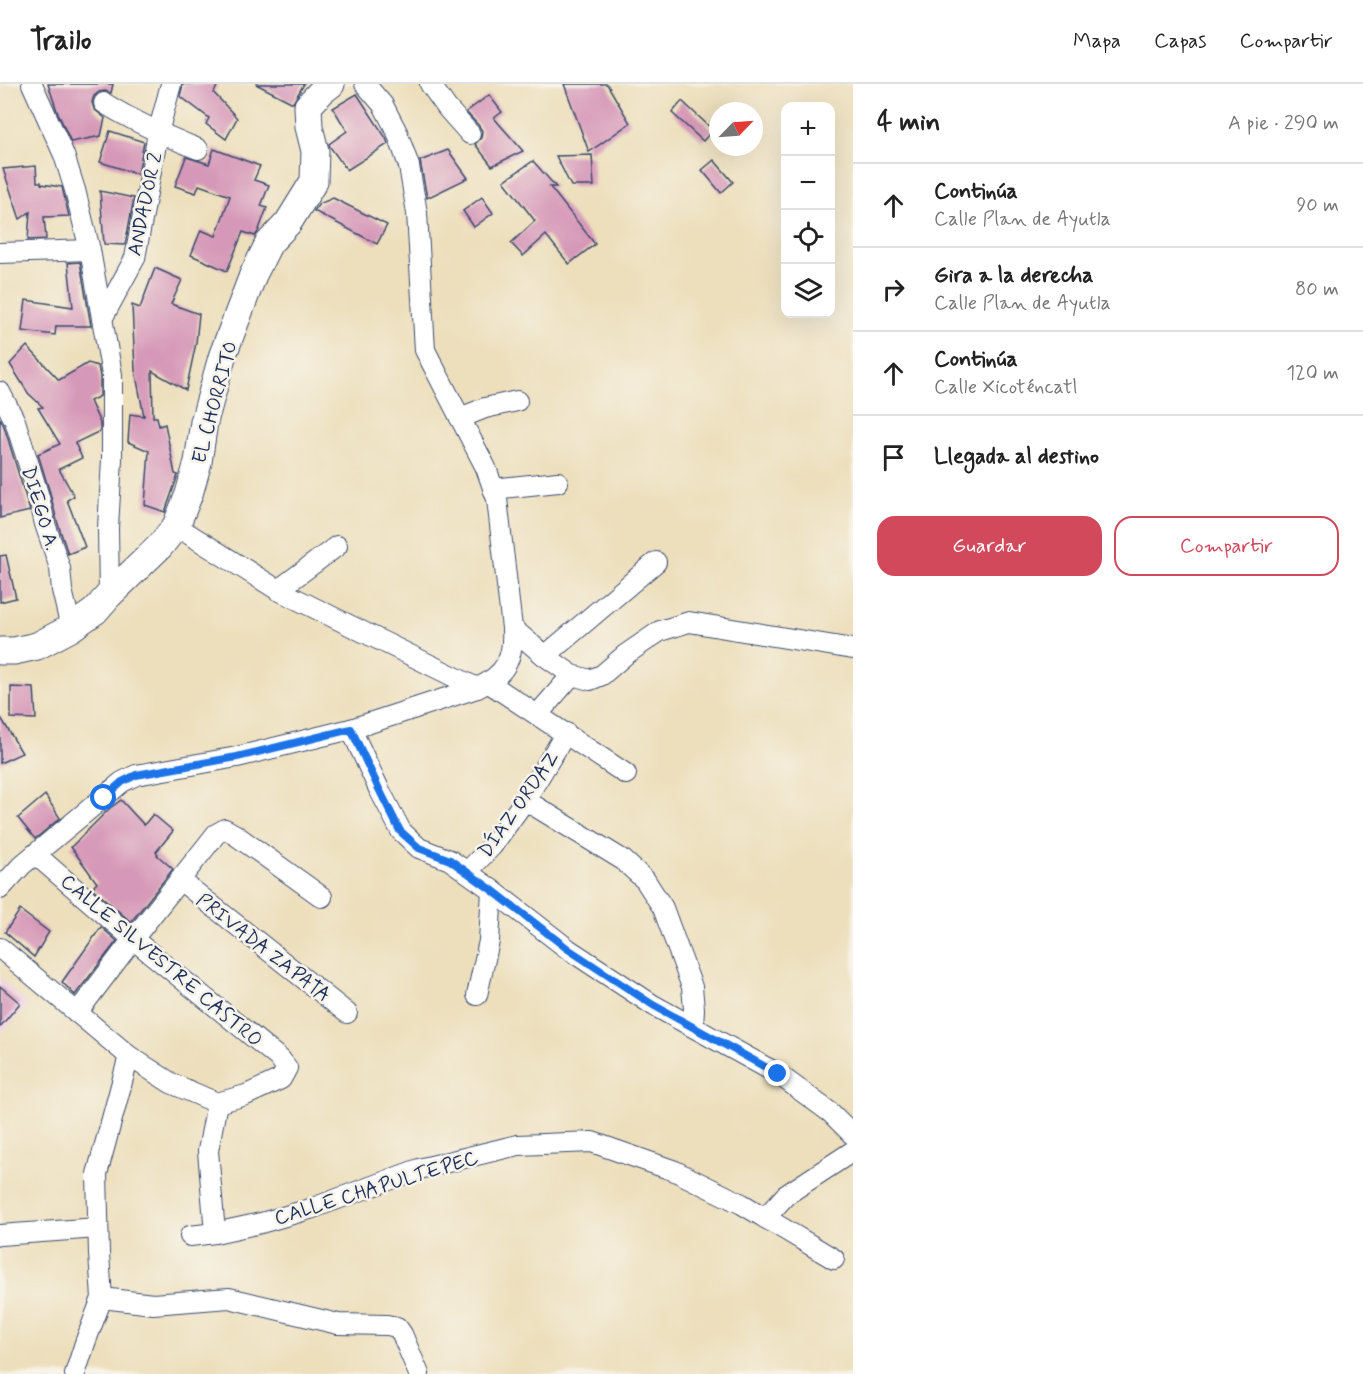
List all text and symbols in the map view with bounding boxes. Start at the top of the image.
text: Trailo [30,23,91,60]
text: Mapa [1073,27,1121,55]
text: Capas [1154,27,1207,55]
text: Compartir [1240,27,1333,55]
north arrow [709,102,763,156]
map controls [781,102,835,318]
button: + [781,102,835,156]
text: 4 min [877,106,940,140]
text: A pie · 290 m [1228,110,1339,137]
street label: ANDADOR 2 [121,150,170,259]
button: − [781,156,835,210]
text: Continúa [934,178,1018,206]
icon: ahead [877,189,910,222]
text: 90 m [1296,192,1339,219]
text: Calle Plan de Ayutla [934,206,1111,233]
button: locate [781,210,835,264]
text: Gira a la derecha [934,262,1094,290]
button: layers [781,264,835,318]
icon: right [877,273,910,306]
text: 80 m [1295,276,1339,303]
text: Calle Plan de Ayutla [934,290,1111,317]
street label: EL CHORRITO [186,338,245,467]
text: Continúa [934,346,1018,374]
icon: ahead [877,357,910,390]
text: 120 m [1286,360,1339,387]
text: Calle Xicoténcatl [934,374,1077,401]
icon: arrive [877,441,910,474]
text: Llegada al destino [934,443,1099,471]
street label: DIEGO A. [14,463,65,554]
button: Guardar [877,516,1102,576]
button: Compartir [1114,516,1339,576]
street label: DÍAZ ORDAZ [473,746,566,863]
route start [90,784,116,810]
street label: CALLE SILVESTRE CASTRO [54,869,268,1054]
street label: PRIVADA ZAPATA [190,887,336,1009]
route end [764,1060,790,1086]
street label: CALLE CHAPULTEPEC [271,1145,482,1232]

